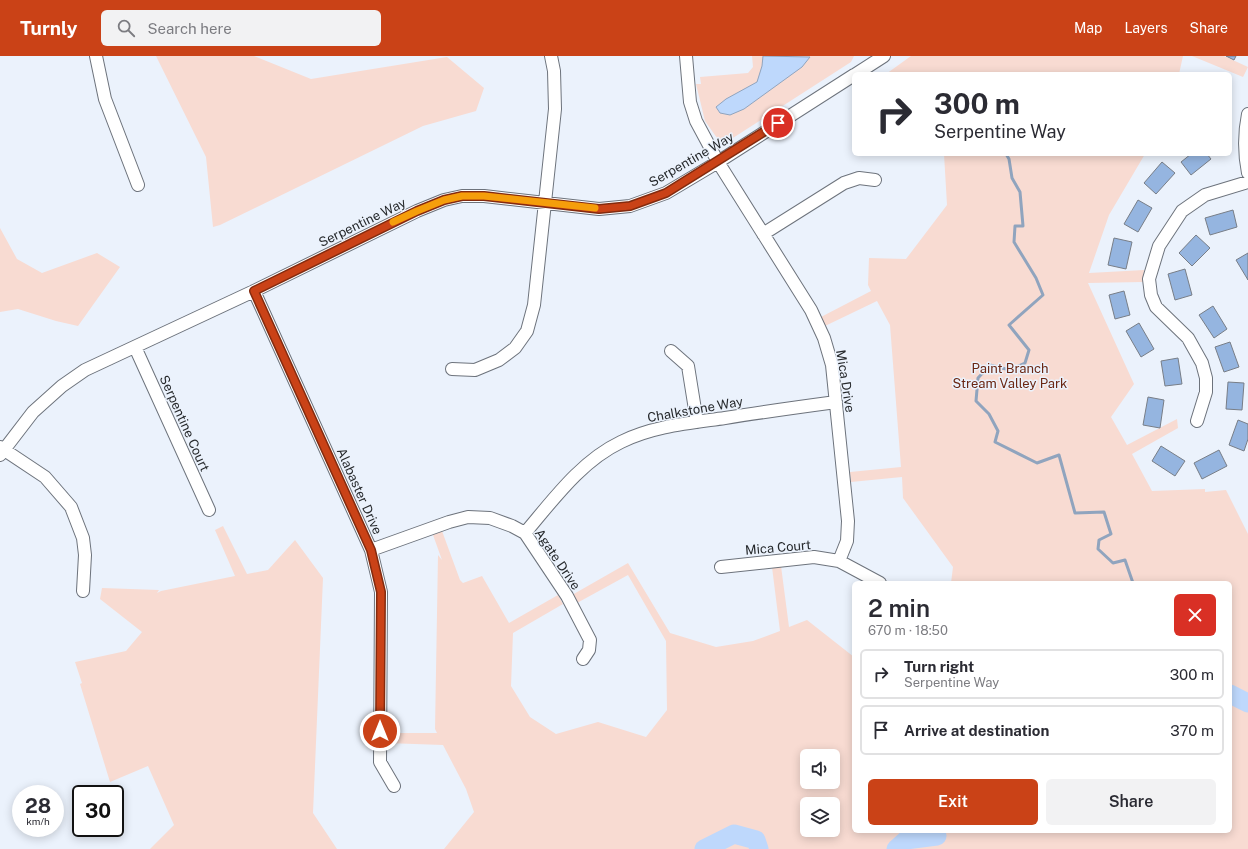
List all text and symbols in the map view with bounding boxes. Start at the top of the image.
search box [101,10,381,46]
text: Turnly [20,17,77,39]
icon: search [115,17,137,39]
text: Search here [147,20,232,37]
text: Map [1074,20,1102,36]
text: Layers [1124,20,1168,36]
text: Share [1190,20,1228,36]
text: 300 m [934,87,1020,120]
icon: right [868,88,920,140]
pin [761,106,795,140]
icon: arrive [767,112,789,134]
text: Serpentine Way [934,121,1066,142]
street label: Serpentine Way [646,129,736,190]
street label: Serpentine Way [316,195,408,250]
street label: Mica Drive [833,349,858,413]
park label: Paint Branch Stream Valley Park [953,361,1067,391]
street label: Serpentine Court [157,373,212,474]
street label: Chalkstone Way [646,394,744,425]
street label: Alabaster Drive [334,446,385,537]
street label: Agate Drive [532,526,583,593]
street label: Mica Court [745,537,812,558]
text: 2 min [868,594,930,622]
button: close [1174,594,1216,636]
text: 670 m · 18:50 [868,623,948,638]
text: Turn right [904,658,974,675]
icon: right [870,663,892,685]
text: 300 m [1170,666,1214,683]
text: Serpentine Way [904,675,999,690]
position arrow [359,710,401,752]
icon: arrive [870,719,892,741]
text: Arrive at destination [904,722,1049,739]
text: 370 m [1170,722,1214,739]
map controls [800,749,840,837]
button: sound [800,749,840,789]
button: Exit [868,779,1038,825]
button: Share [1046,779,1216,825]
speed limit sign: 30 [72,785,124,837]
text: 28 [25,794,51,818]
button: layers [800,797,840,837]
text: km/h [26,815,50,827]

